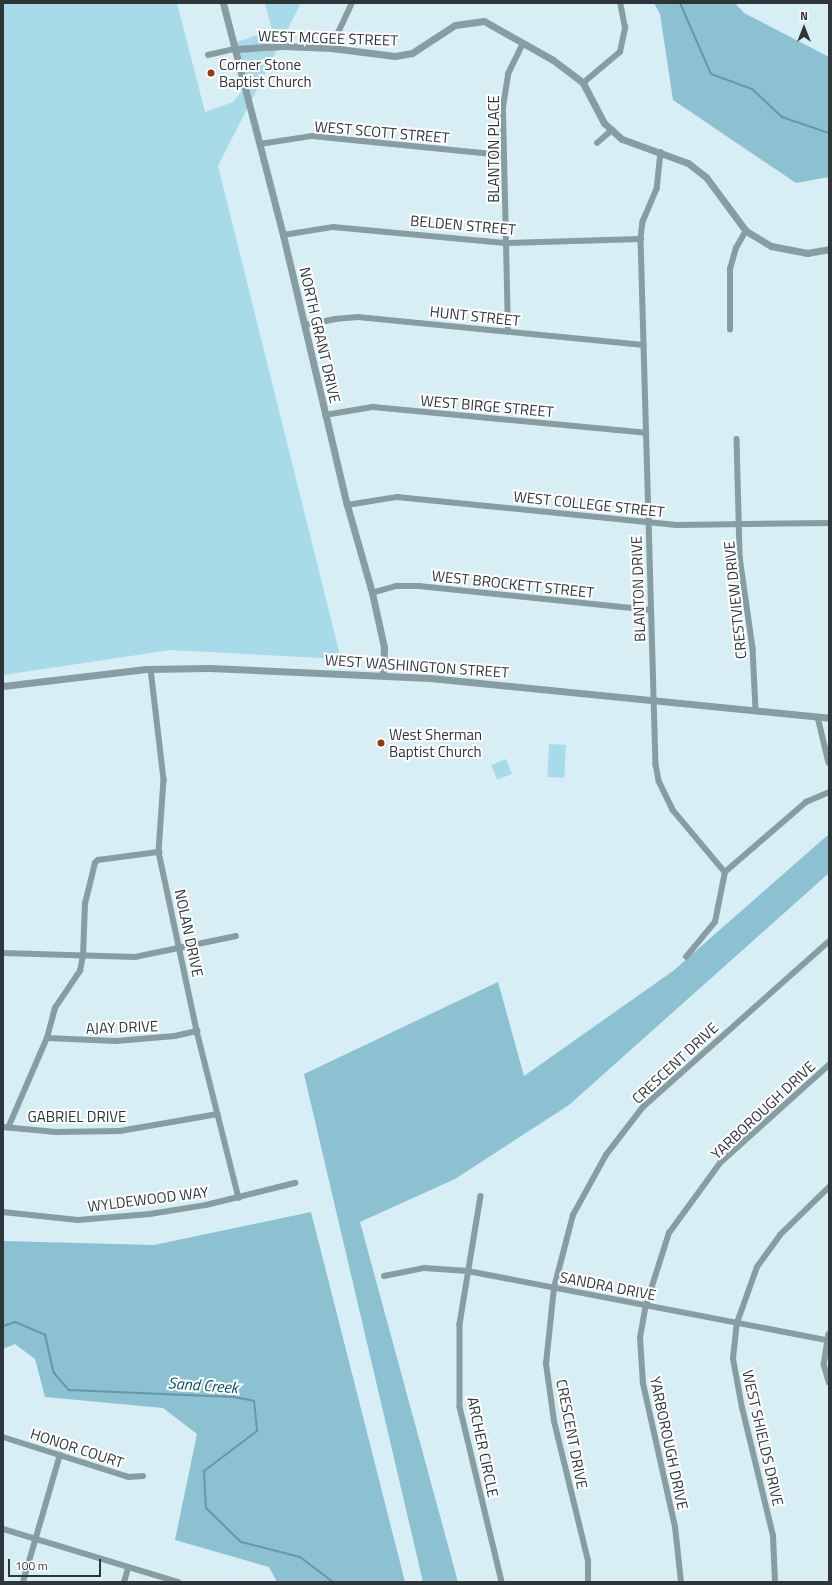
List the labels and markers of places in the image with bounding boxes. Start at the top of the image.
place label: Corner Stone Baptist Church [219,55,312,90]
marker: Corner Stone Baptist Church [206,68,216,78]
place label: West Sherman Baptist Church [389,725,482,760]
marker: West Sherman Baptist Church [376,738,386,748]

